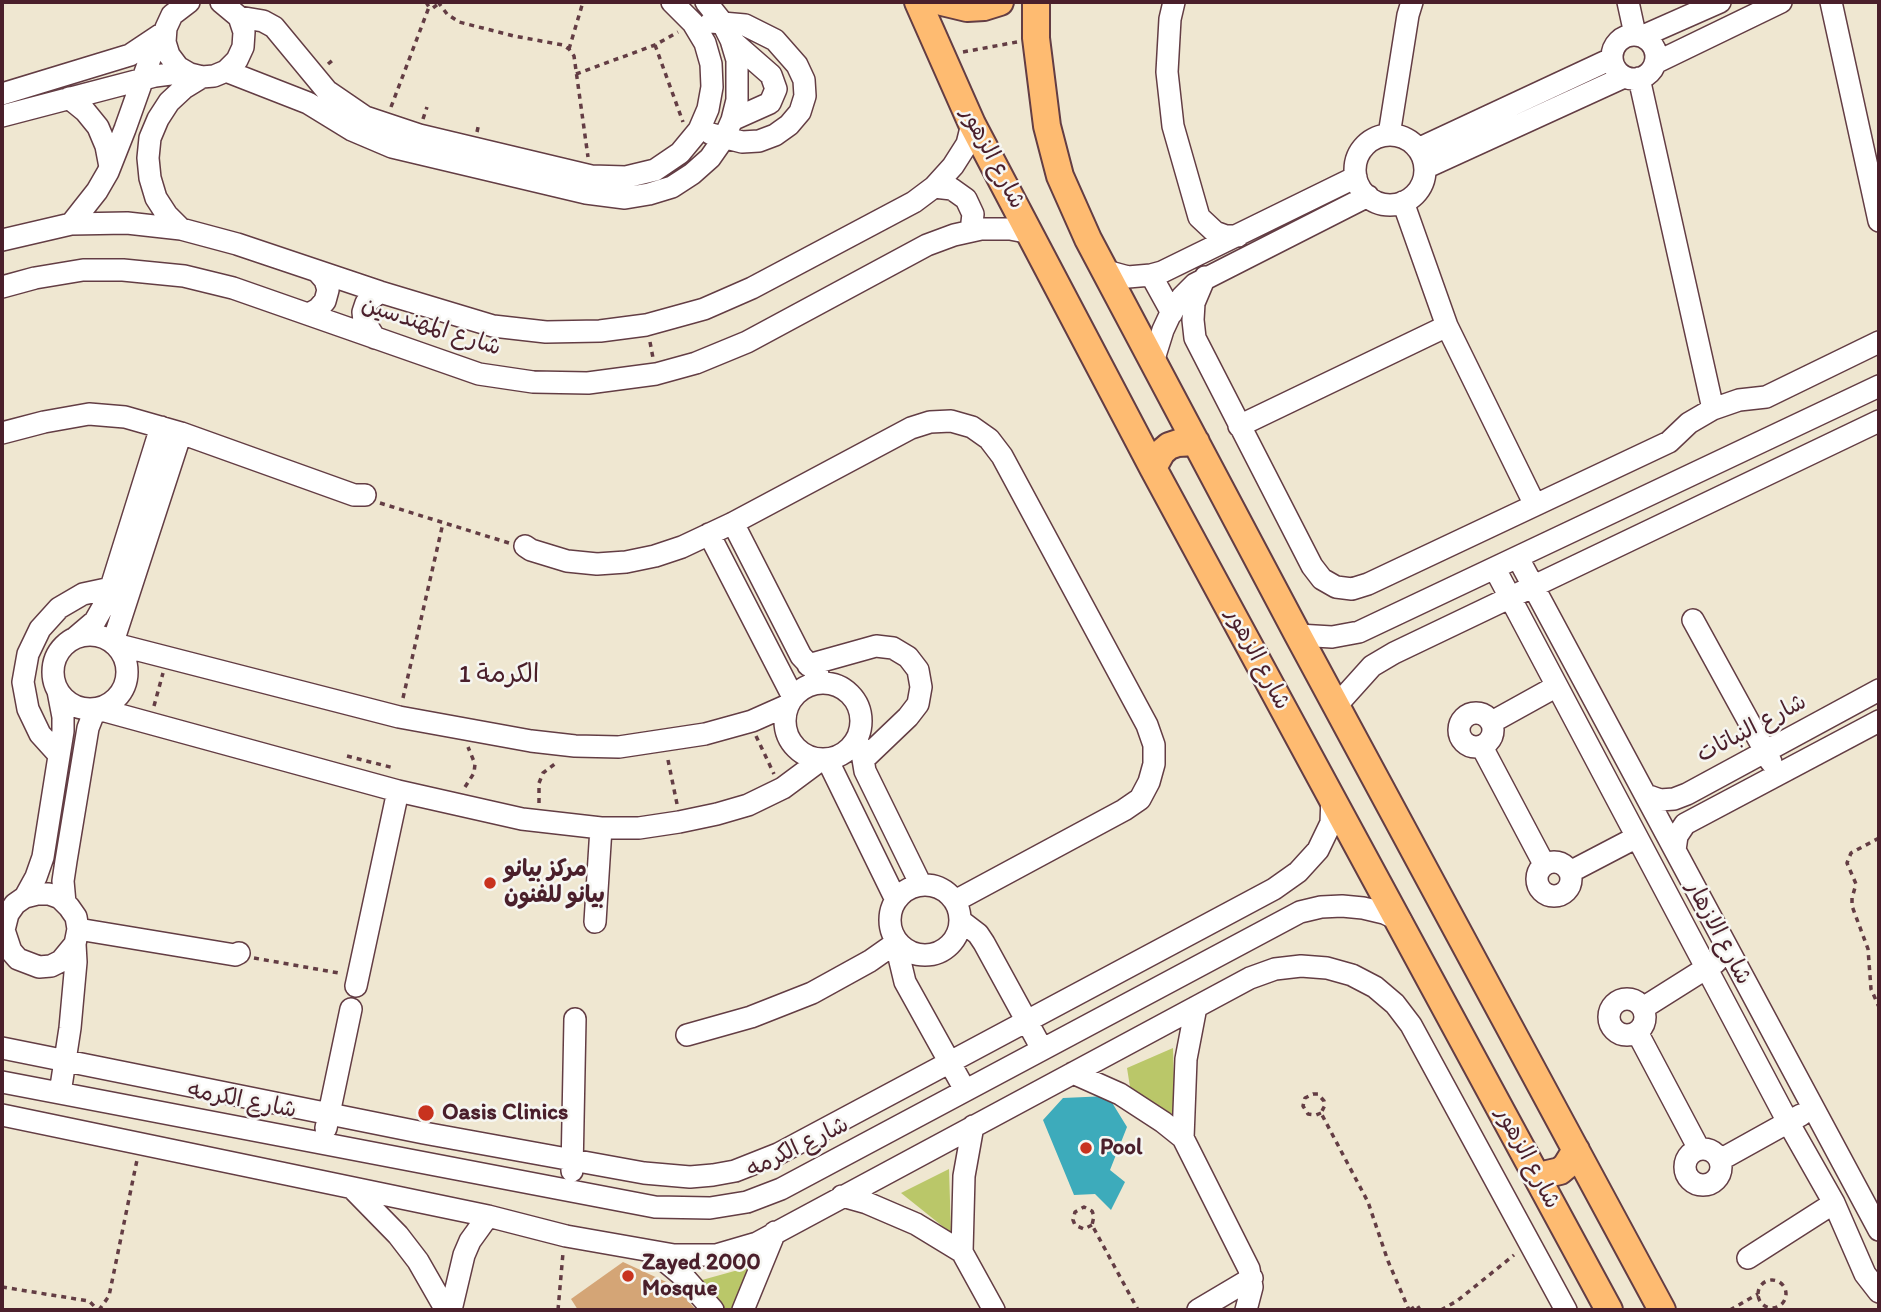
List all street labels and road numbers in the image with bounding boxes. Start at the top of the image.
street label: شارع الزهور [954,102,1030,214]
street label: شارع المهندسين [358,291,504,363]
street label: شارع الزهور [1219,603,1295,715]
street label: شارع النباتات [1692,689,1812,769]
street label: شارع الازهار [1679,876,1757,990]
street label: شارع الكرمه [185,1077,299,1125]
street label: شارع الزهور [1489,1102,1565,1214]
street label: شارع الكرمه [742,1111,854,1185]

